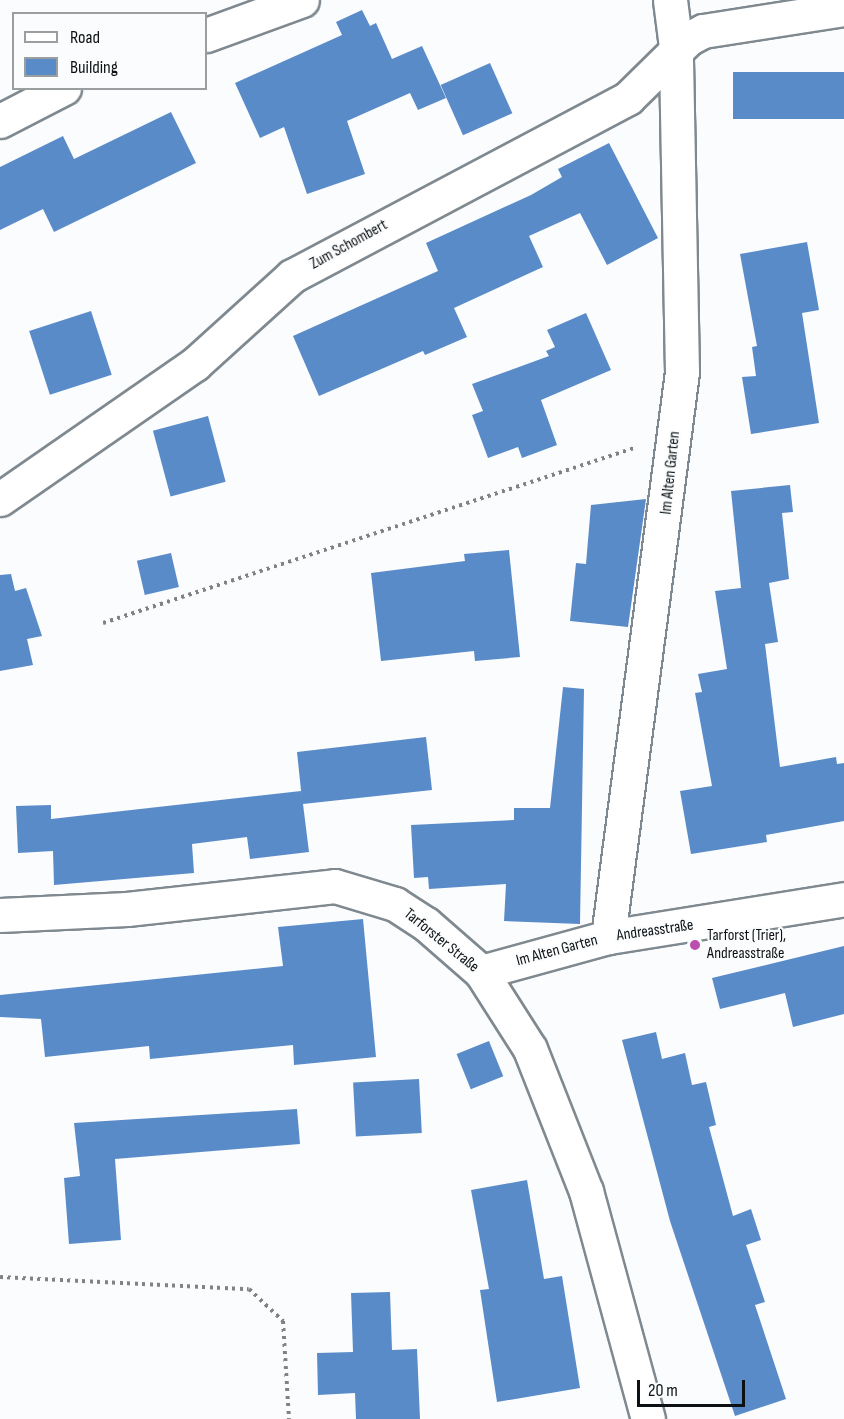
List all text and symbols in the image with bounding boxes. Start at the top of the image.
legend [12,12,207,90]
text: Road [70,27,100,48]
text: Building [70,57,118,78]
street label: Zum Schombert [307,216,391,274]
street label: Im Alten Garten [657,430,685,516]
street label: Tarforster Straße [400,905,482,977]
street label: Andreasstraße [615,916,695,946]
place label: Tarforst (Trier), Andreasstraße [707,926,786,964]
street label: Im Alten Garten [514,931,600,971]
marker: Tarforst (Trier), Andreasstraße [688,938,702,952]
scale bar [640,1368,748,1406]
text: 20 m [648,1380,678,1401]

